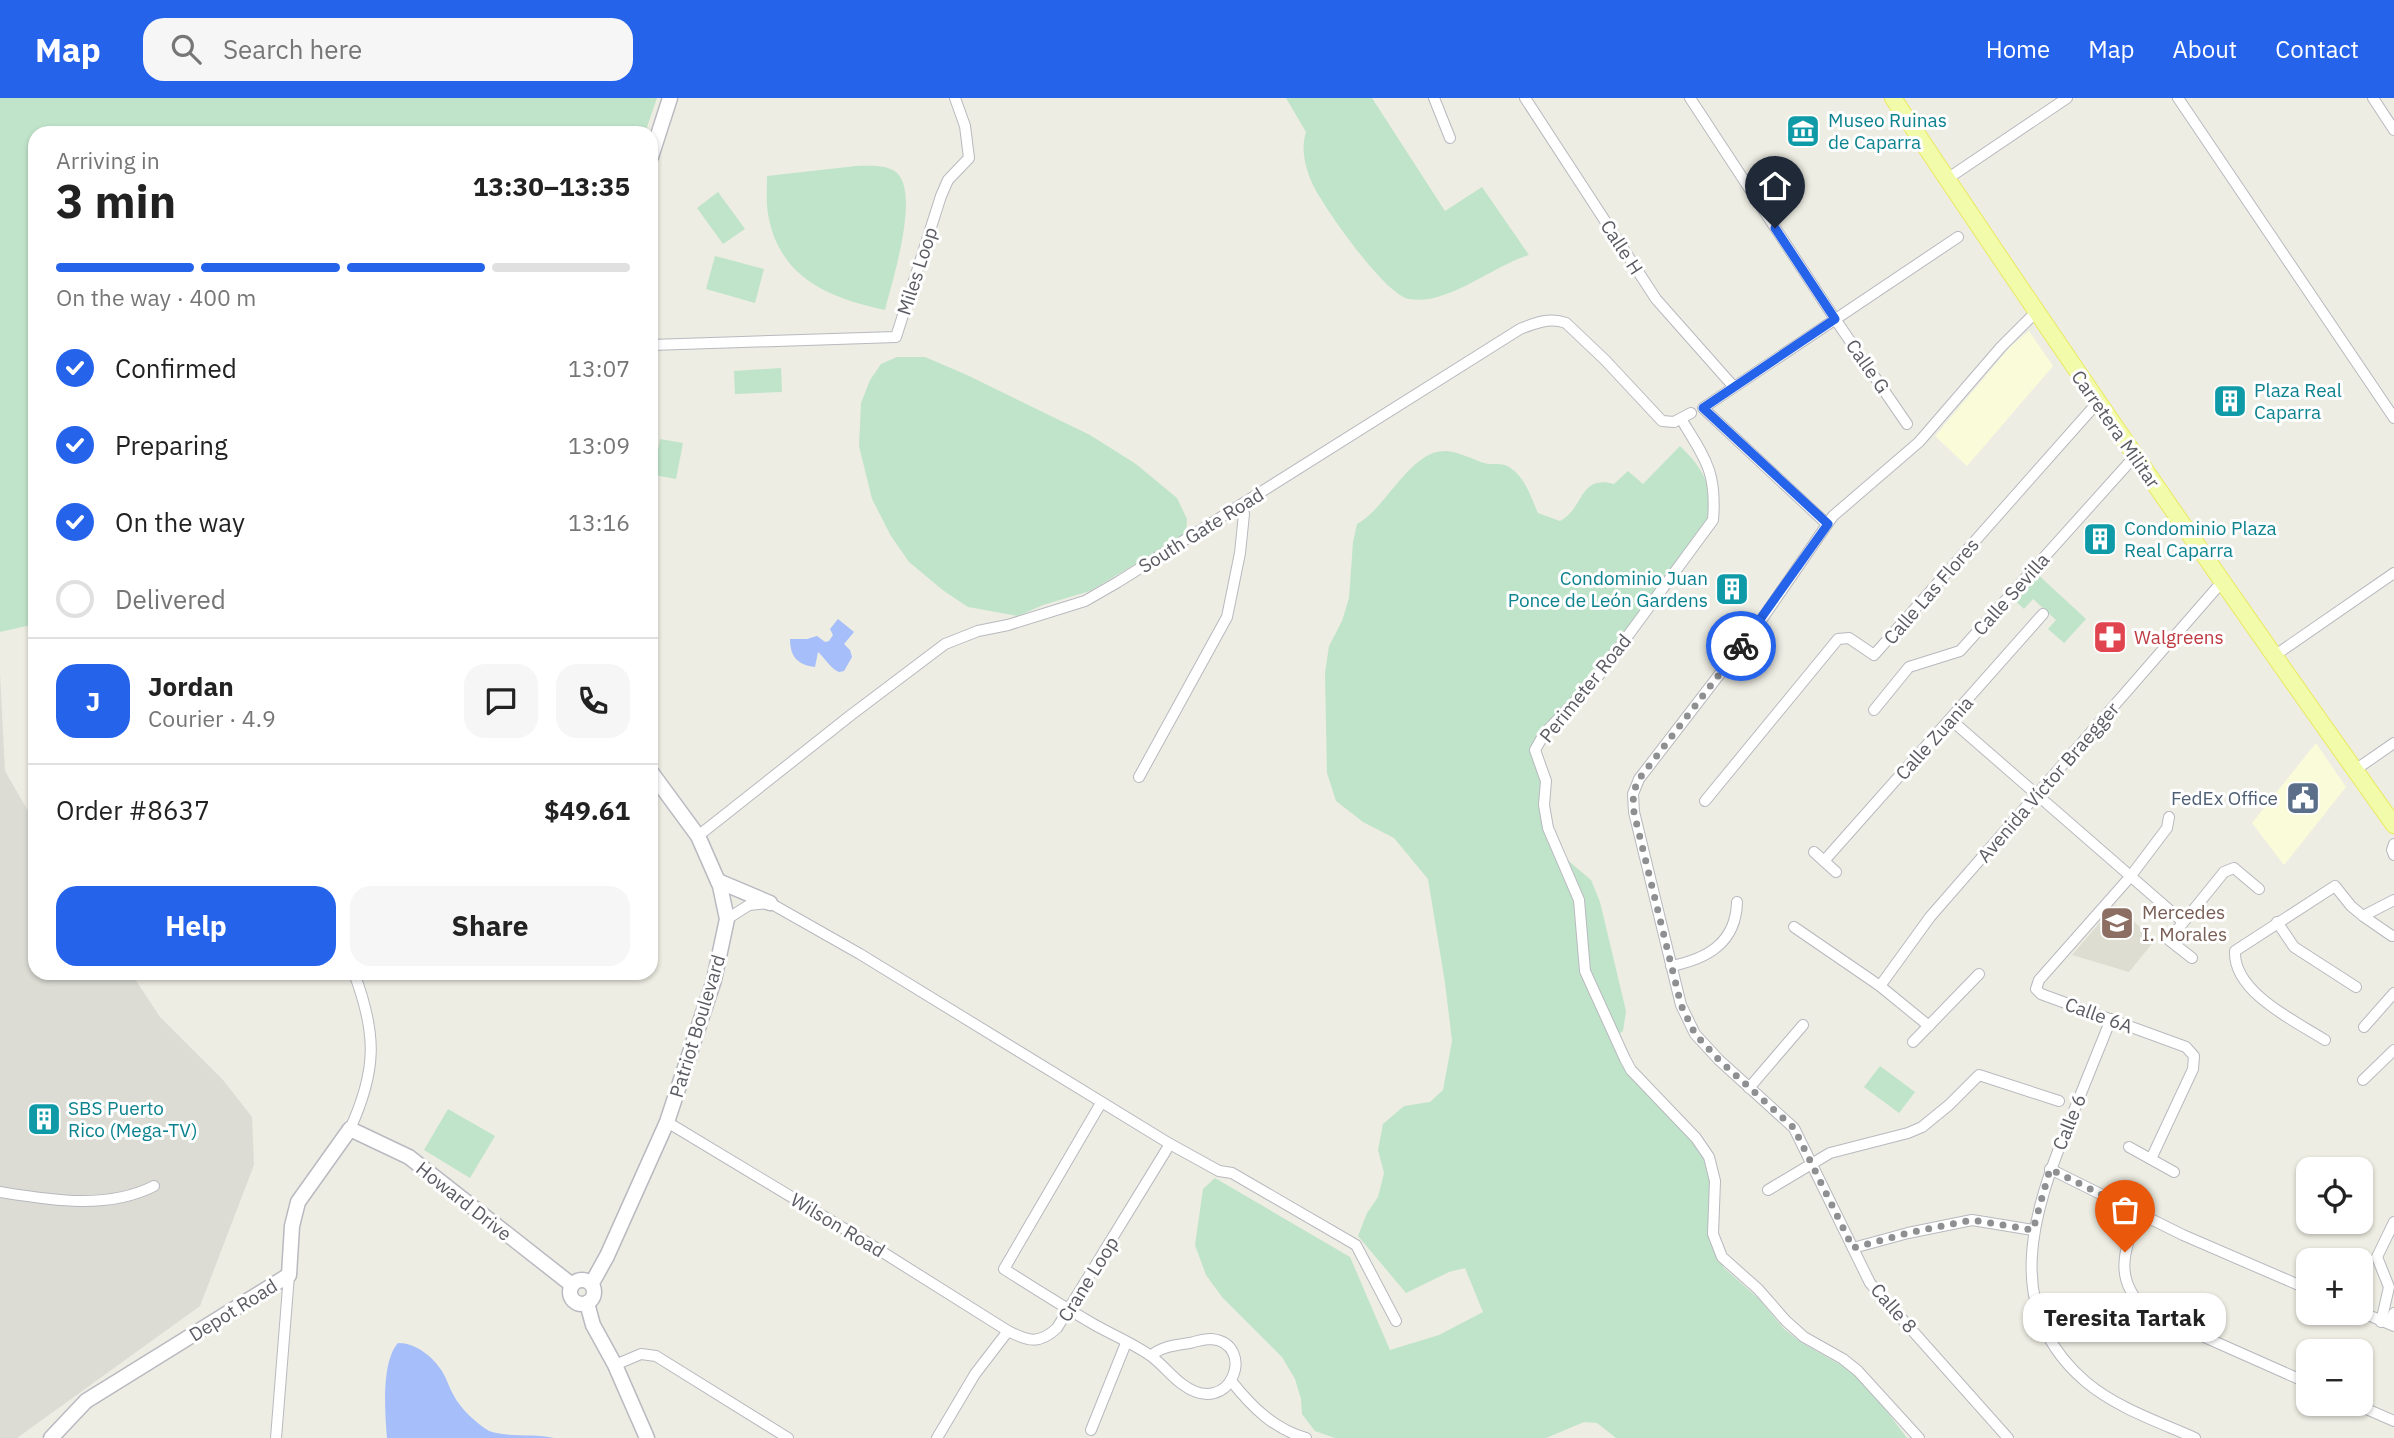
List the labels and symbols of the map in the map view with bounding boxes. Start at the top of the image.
place label: Museo Ruinas de Caparra [1828,108,1947,154]
museum icon: Museo Ruinas de Caparra [1784,112,1822,150]
pin [1745,156,1805,228]
street label: Calle H [1595,215,1649,279]
street label: Miles Loop [892,224,942,318]
street label: Calle G [1841,334,1895,398]
street label: Carretera Militar [2066,365,2166,493]
place label: Plaza Real Caparra [2254,378,2342,424]
building icon: Plaza Real Caparra [2211,382,2249,420]
street label: South Gate Road [1134,482,1268,578]
place label: Condominio Plaza Real Caparra [2124,516,2277,562]
building icon: Condominio Plaza Real Caparra [2081,520,2119,558]
street label: Calle Las Flores [1878,533,1984,649]
street label: Calle Sevilla [1968,548,2054,640]
place label: Condominio Juan Ponce de León Gardens [1508,566,1708,612]
building icon: Condominio Juan Ponce de León Gardens [1713,570,1751,608]
courier [1706,611,1776,681]
pharmacy icon: Walgreens [2091,618,2129,656]
place label: Walgreens [2134,625,2224,649]
street label: Perimeter Road [1534,629,1636,747]
street label: Calle Zuania [1890,691,1978,785]
street label: Avenida Víctor Braegger [1972,697,2124,867]
public building icon: FedEx Office [2284,779,2322,817]
place label: FedEx Office [2171,786,2278,810]
place label: Mercedes I. Morales [2142,900,2227,946]
school or university icon: Mercedes I. Morales [2098,904,2136,942]
street label: Patriot Boulevard [664,952,730,1100]
street label: Calle 6A [2062,992,2136,1038]
street label: Calle 6 [2047,1090,2091,1154]
place label: SBS Puerto Rico (Mega-TV) [68,1096,198,1142]
building icon: SBS Puerto Rico (Mega-TV) [25,1100,63,1138]
street label: Howard Drive [411,1156,517,1246]
pin [2095,1180,2155,1252]
street label: Wilson Road [787,1187,889,1263]
street label: Crane Loop [1052,1232,1124,1326]
street label: Depot Road [184,1273,282,1347]
street label: Calle 8 [1866,1278,1922,1338]
callout: Teresita Tartak [2024,1294,2226,1343]

